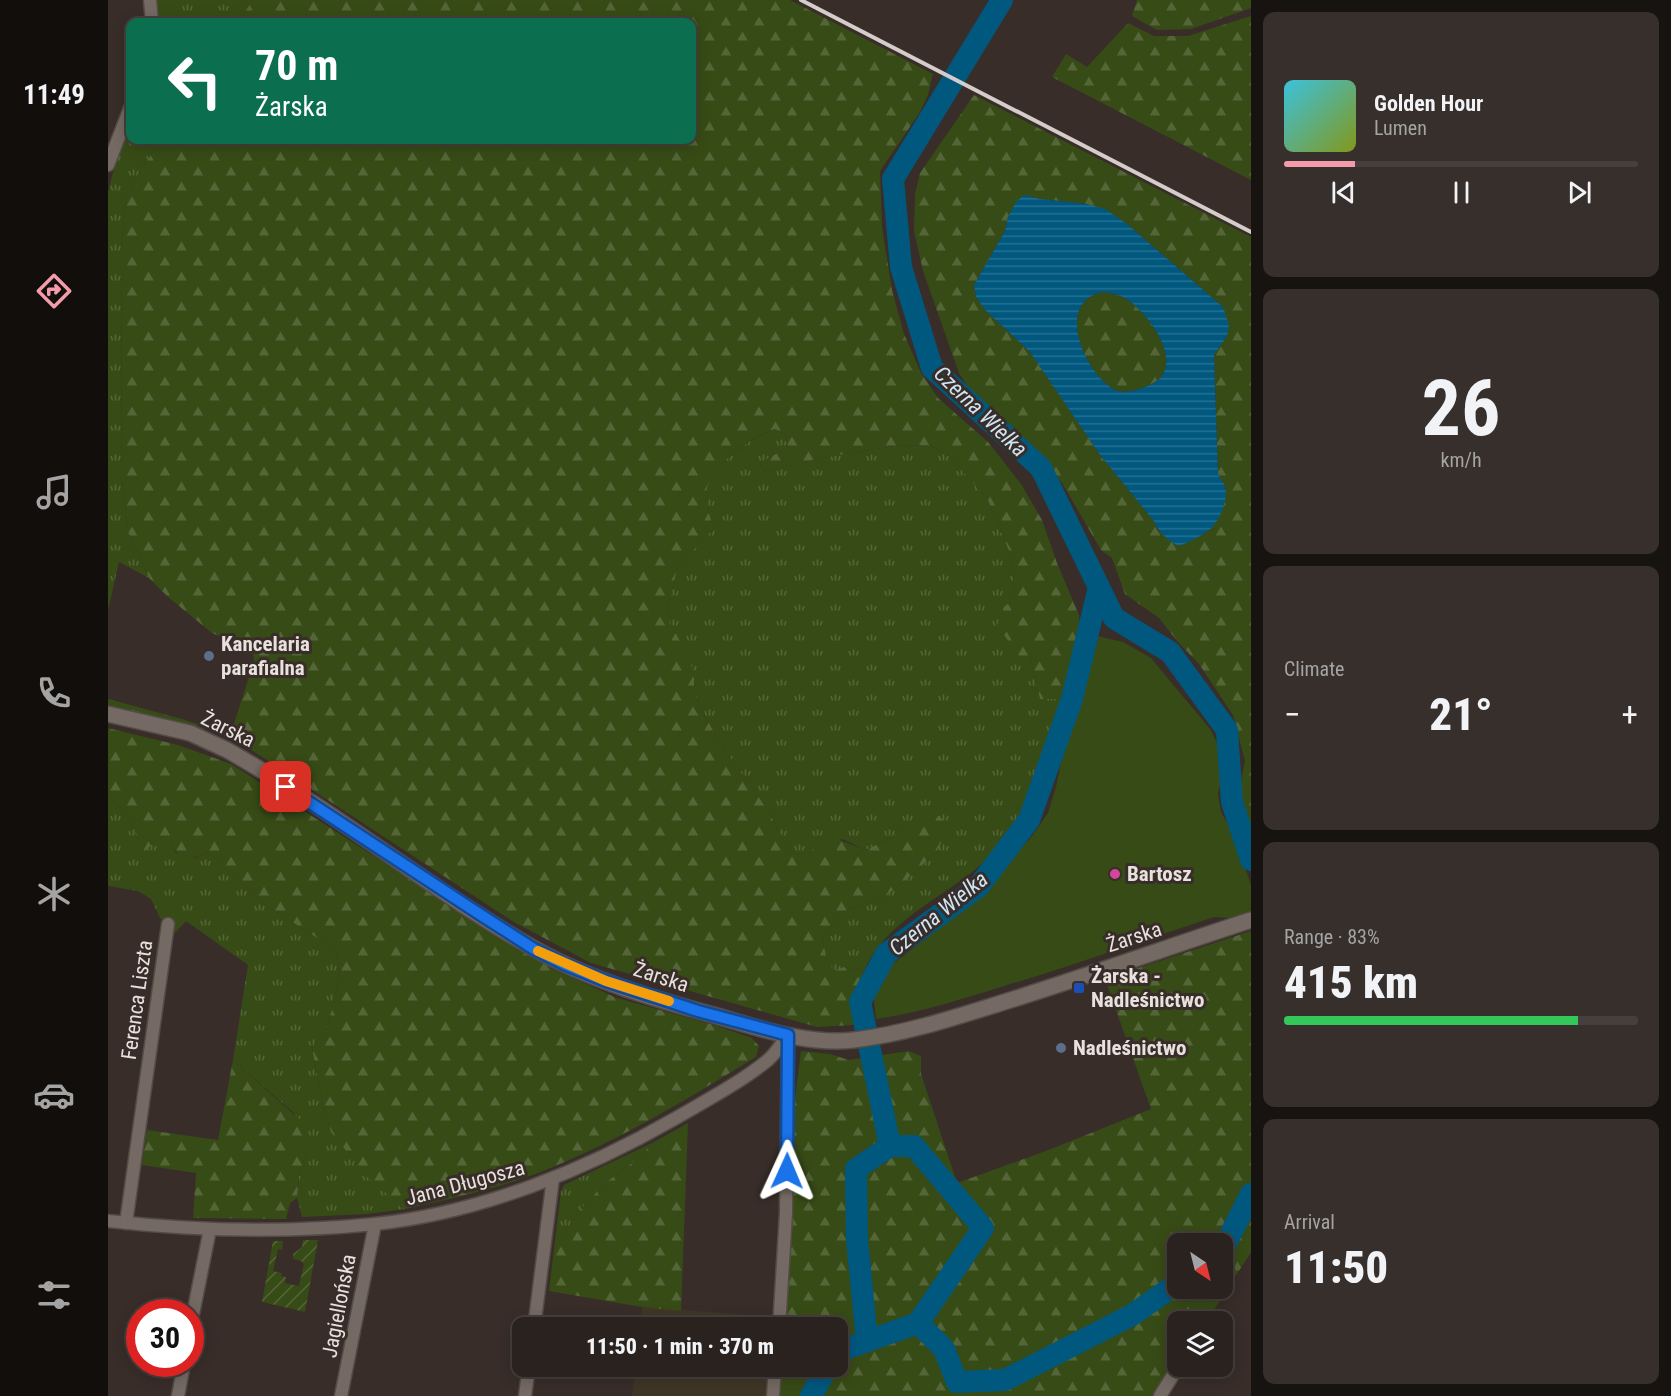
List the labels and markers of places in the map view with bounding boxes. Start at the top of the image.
place label: Kancelaria parafialna [221,632,310,680]
marker: Kancelaria parafialna [202,649,216,663]
pin [260,761,311,812]
place label: Bartosz [1127,862,1192,886]
marker: Bartosz [1108,867,1122,881]
place label: Żarska - Nadleśnictwo [1091,964,1205,1012]
marker: Żarska - Nadleśnictwo [1072,981,1086,995]
place label: Nadleśnictwo [1073,1036,1187,1060]
marker: Nadleśnictwo [1054,1041,1068,1055]

